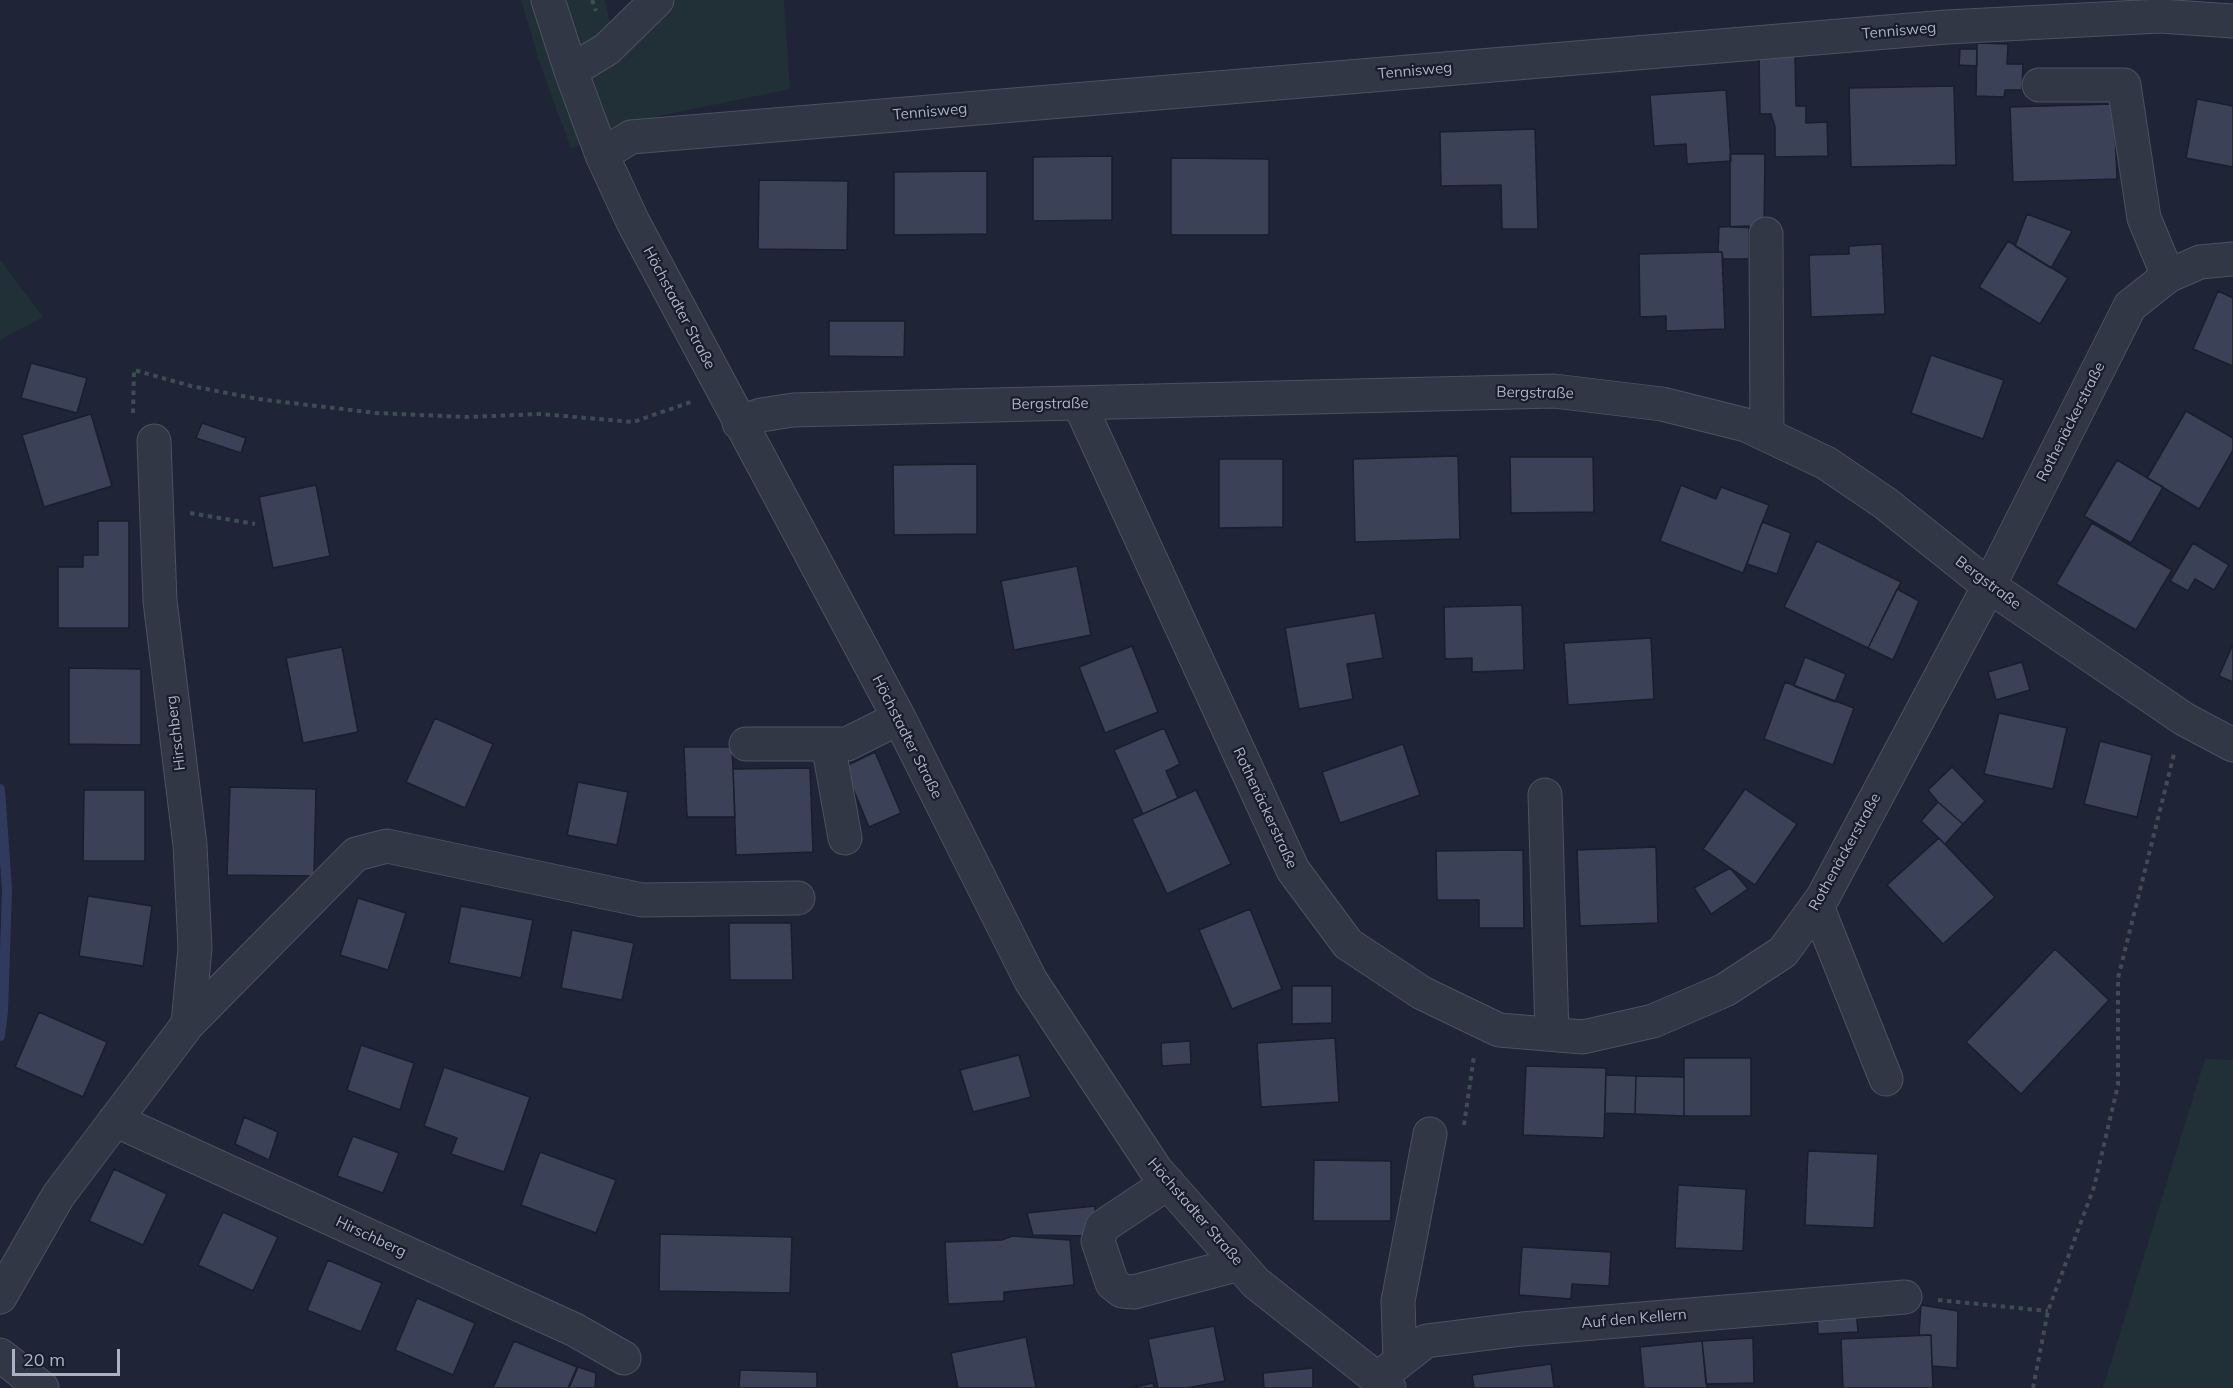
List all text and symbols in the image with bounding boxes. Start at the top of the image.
street label: Tennisweg [1861,19,1937,43]
street label: Tennisweg [1377,59,1453,83]
street label: Tennisweg [892,100,968,124]
street label: Höchstadter Straße [639,244,719,372]
street label: Rothenäckerstraße [2033,359,2109,485]
street label: Bergstraße [1496,383,1574,403]
street label: Bergstraße [1011,394,1089,414]
street label: Bergstraße [1952,553,2024,613]
street label: Höchstadter Straße [868,672,946,802]
street label: Hirschberg [162,694,190,772]
street label: Rothenäckerstraße [1229,744,1301,872]
street label: Rothenäckerstraße [1805,790,1885,914]
street label: Höchstadter Straße [1144,1155,1246,1269]
street label: Hirschberg [333,1213,409,1261]
street label: Auf den Kellern [1581,1305,1687,1333]
scale bar [15,1337,123,1375]
text: 20 m [23,1348,65,1371]

